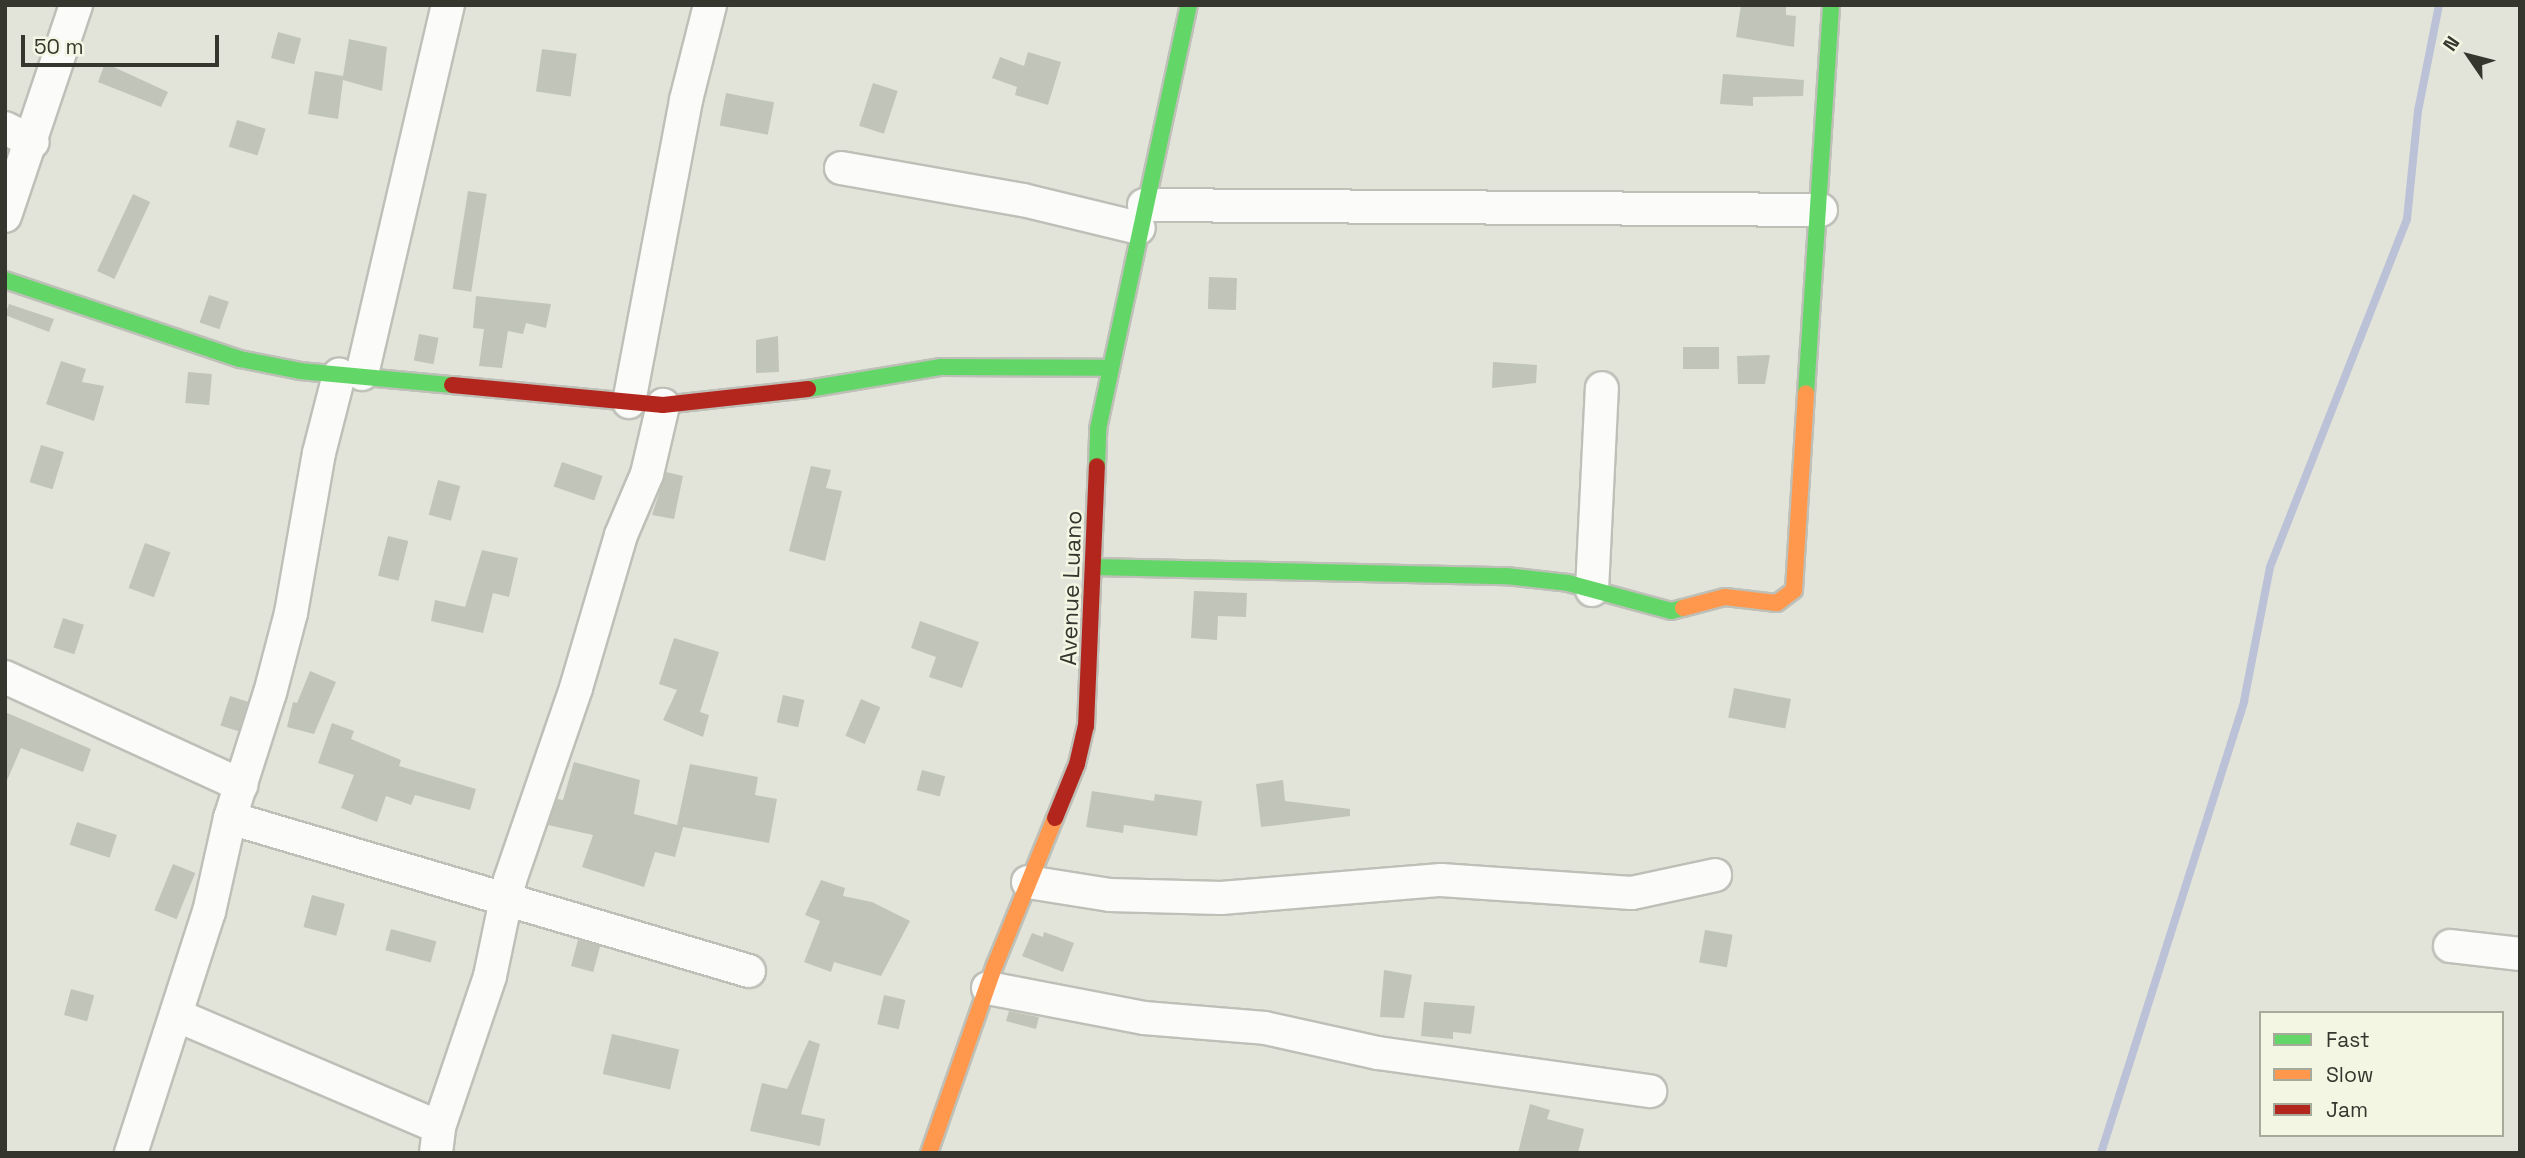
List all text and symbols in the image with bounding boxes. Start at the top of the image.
scale bar [24,21,222,65]
north arrow [2434,21,2504,91]
text: N [2437,31,2465,56]
text: 50 m [34,33,84,60]
street label: Avenue Luano [1054,510,1088,666]
legend [2259,1011,2504,1137]
text: Fast [2326,1026,2370,1053]
text: Slow [2326,1061,2374,1088]
text: Jam [2326,1096,2368,1123]

